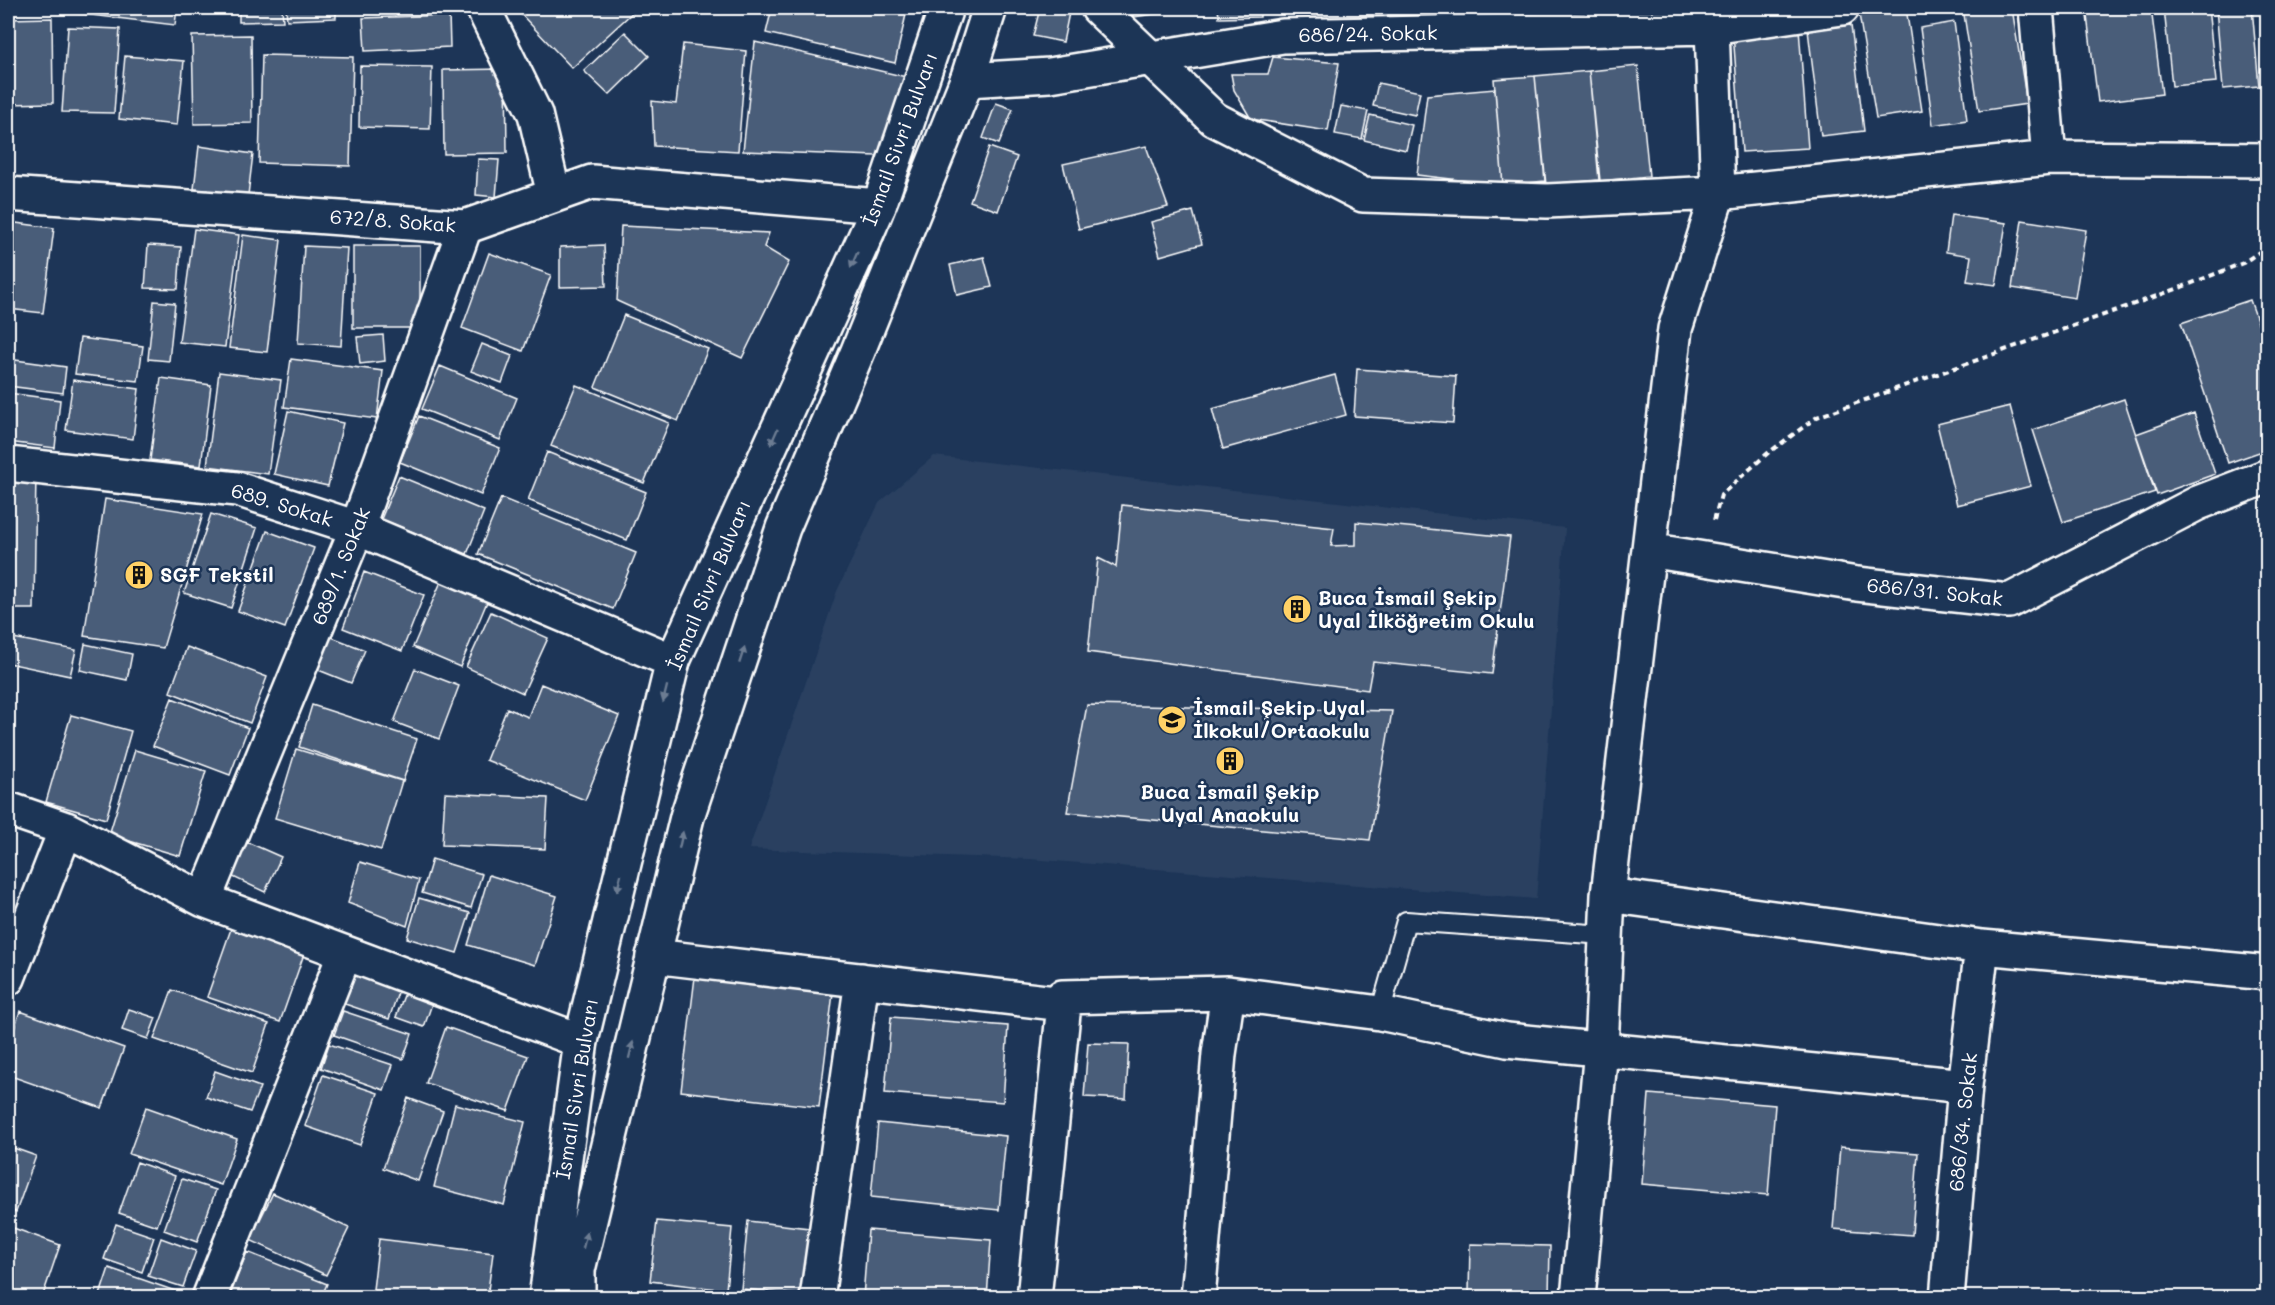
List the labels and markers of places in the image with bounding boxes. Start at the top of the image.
building icon: SGF Tekstil [123,559,155,591]
place label: SGF Tekstil [160,561,274,587]
place label: Buca İsmail Şekip Uyal İlköğretim Okulu [1318,584,1535,633]
building icon: Buca İsmail Şekip Uyal İlköğretim Okulu [1281,593,1313,625]
place label: İsmail Şekip Uyal İlkokul/Ortaokulu [1193,694,1370,743]
school or university icon: İsmail Şekip Uyal İlkokul/Ortaokulu [1156,704,1188,736]
building icon: Buca İsmail Şekip Uyal Anaokulu [1214,745,1246,777]
place label: Buca İsmail Şekip Uyal Anaokulu [1141,778,1319,827]

